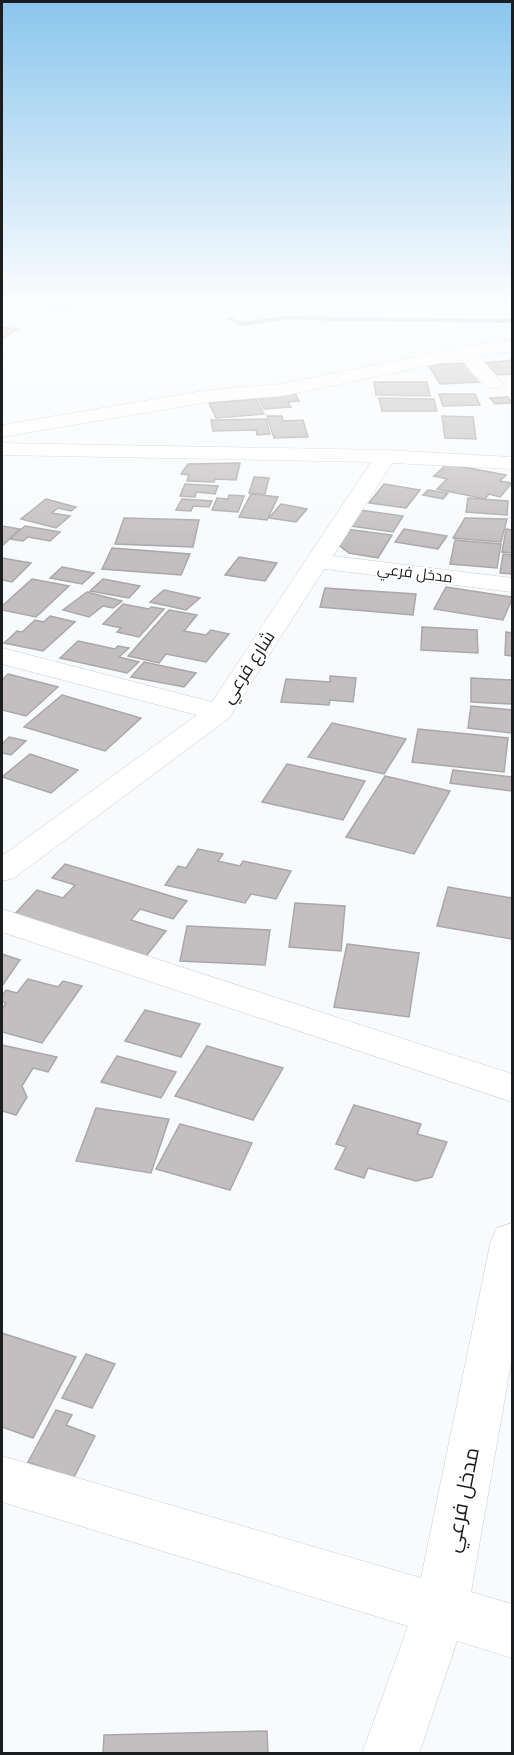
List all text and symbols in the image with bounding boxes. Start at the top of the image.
street label: مدخل فرعي [376,558,454,590]
street label: شارع فرعي [215,626,282,709]
street label: مدخل فرعي [438,1445,488,1555]

